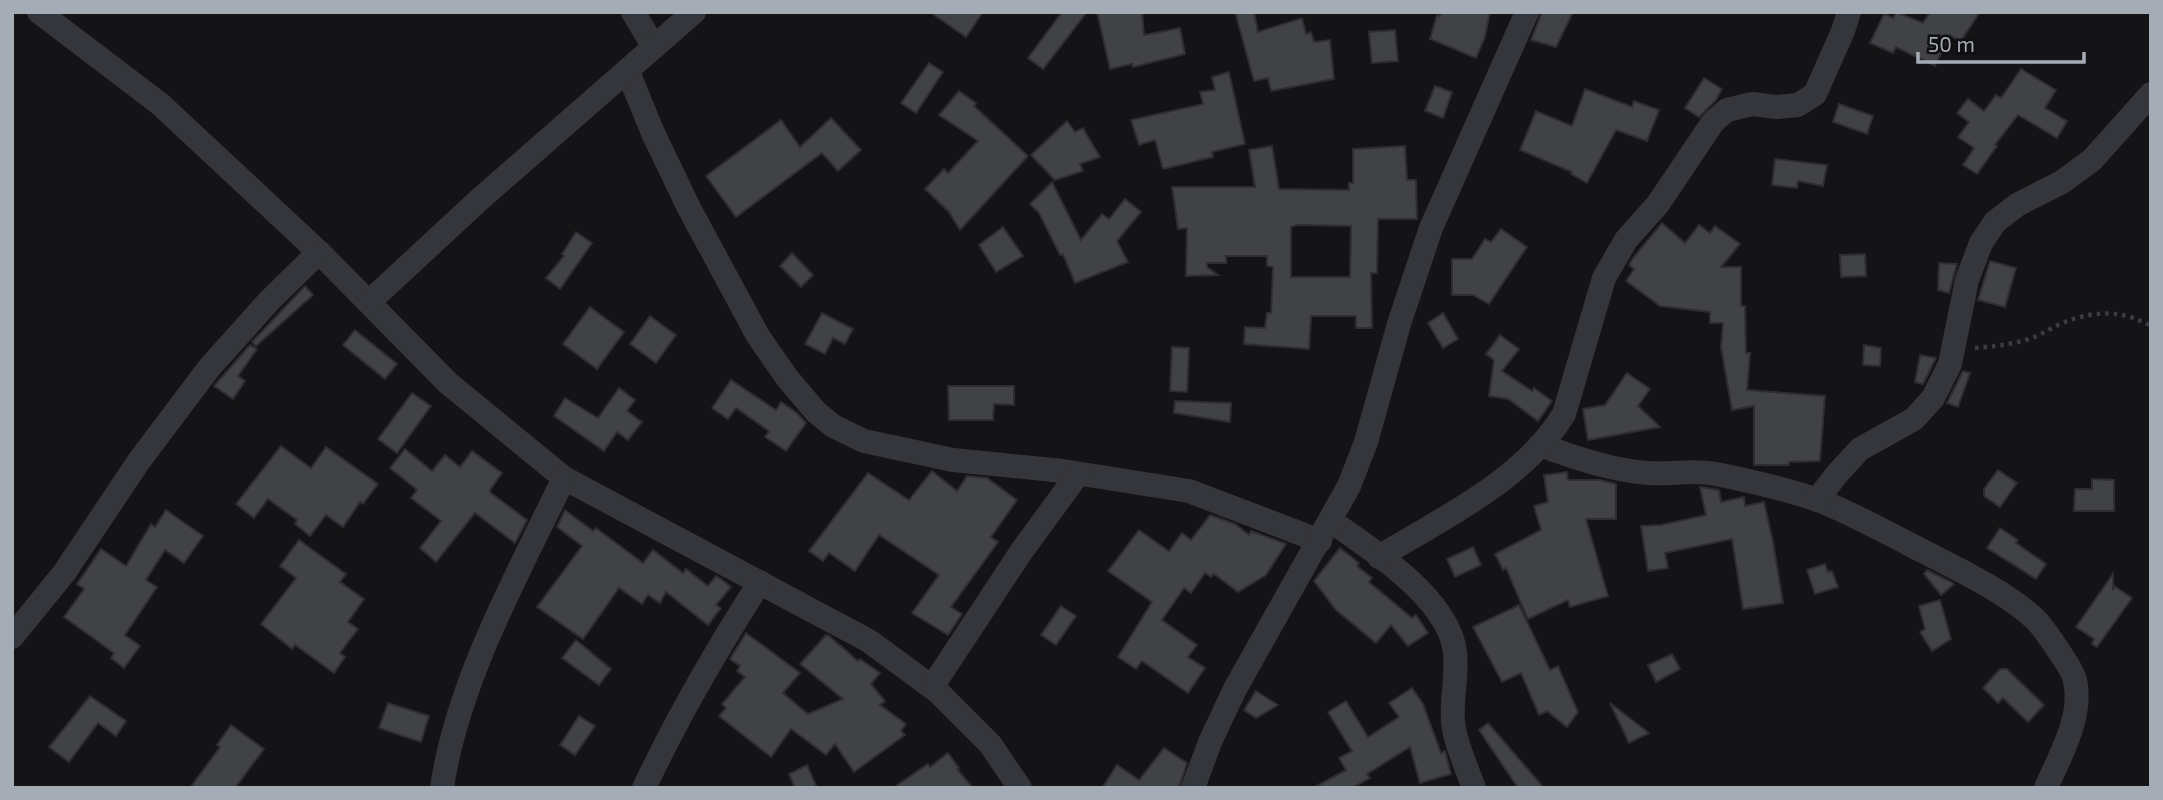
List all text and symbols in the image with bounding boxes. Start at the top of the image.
scale bar [1918,21,2084,65]
text: 50 m [1928,31,1975,56]

